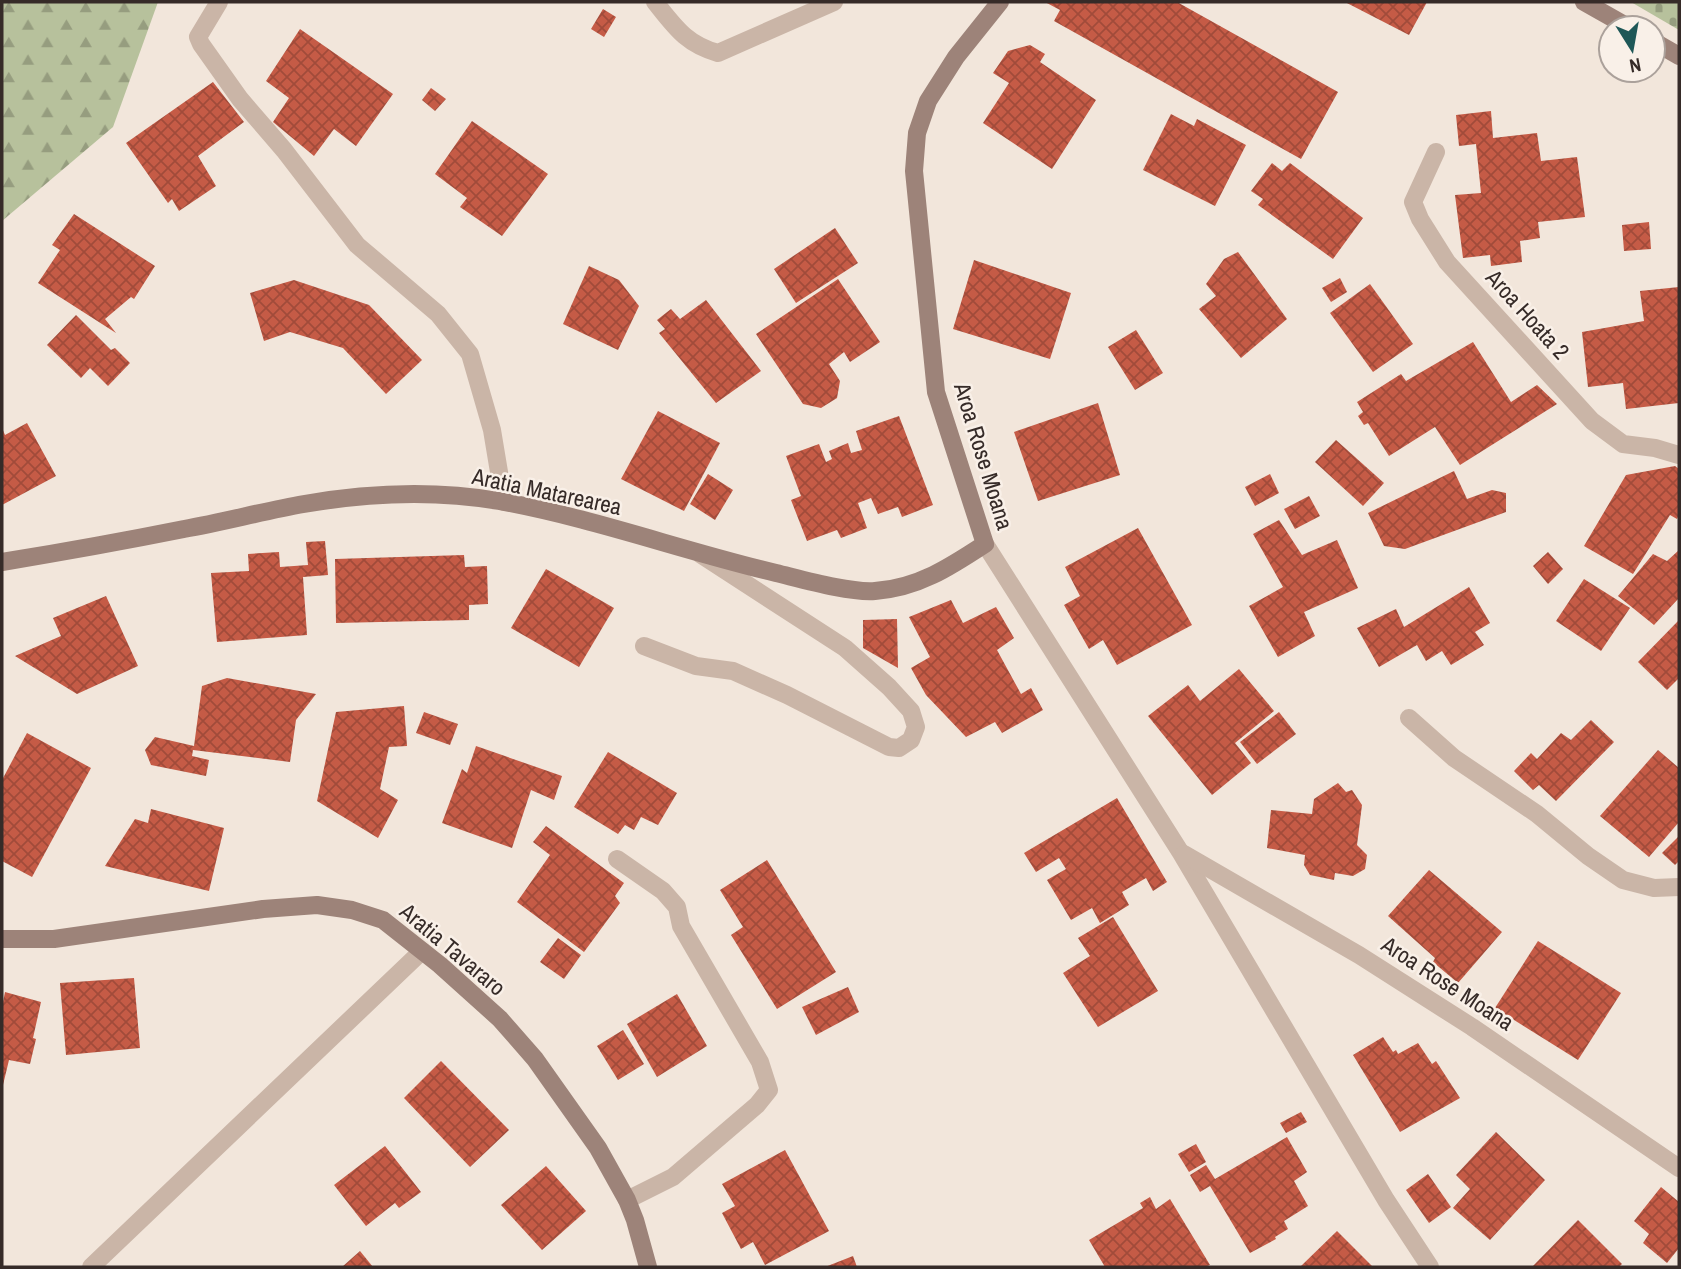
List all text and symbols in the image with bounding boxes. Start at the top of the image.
north arrow [1597,14,1667,84]
text: N [1627,52,1643,80]
street label: Aroa Hoata 2 [1479,262,1577,366]
street label: Aroa Rose Moana [947,378,1021,534]
street label: Aratia Matarearea [468,460,625,522]
street label: Aratia Tavararo [393,895,512,1002]
street label: Aroa Rose Moana [1375,928,1521,1038]

